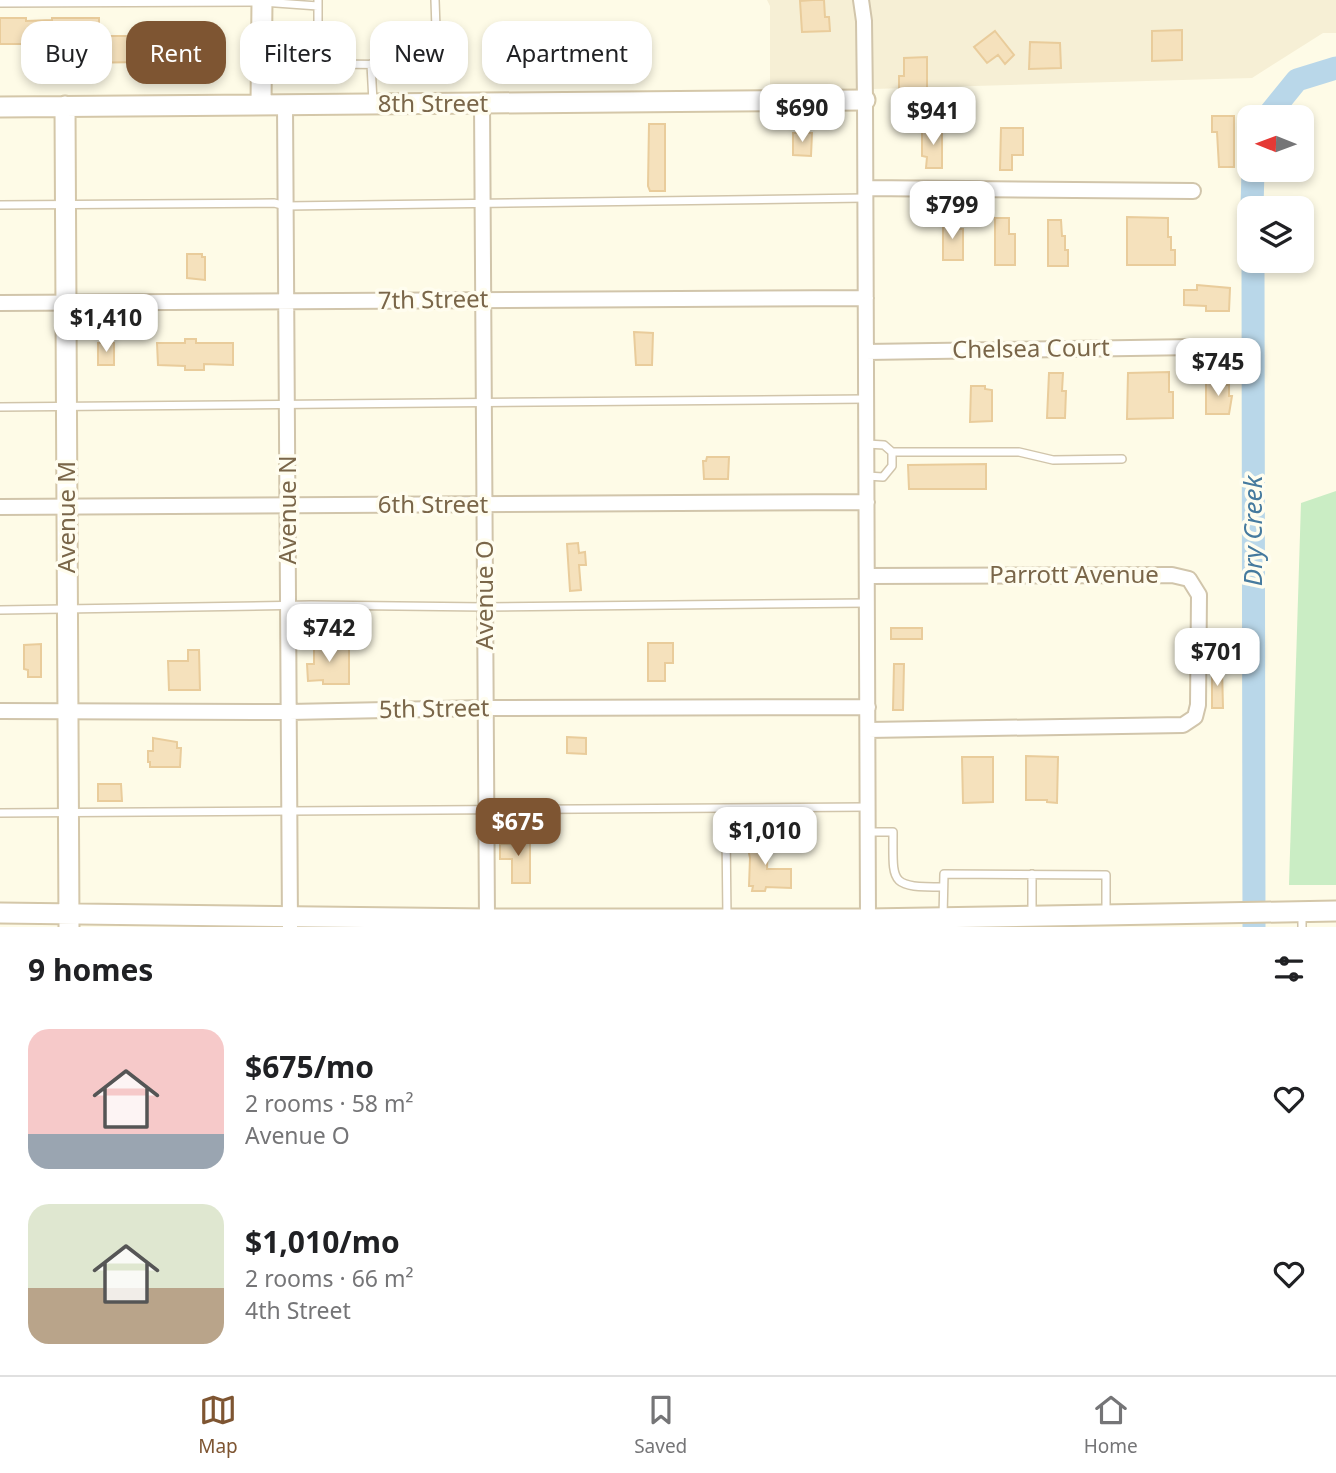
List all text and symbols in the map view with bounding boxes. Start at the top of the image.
chip: Buy [21,21,112,84]
chip: Rent [126,21,226,84]
chip: Filters [240,21,356,84]
chip: New [370,21,468,84]
chip: Apartment [482,21,652,84]
pin: $690 [761,85,843,144]
street label: 8th Street [378,86,489,119]
pin: $941 [892,88,974,147]
text: $690 [776,91,828,123]
text: $941 [907,94,959,126]
north arrow [1237,105,1314,182]
map controls [1237,105,1314,273]
pin: $799 [911,182,993,241]
text: $799 [926,188,978,220]
button: layers [1237,196,1314,273]
street label: 7th Street [377,281,489,316]
pin: $1,410 [49,294,163,354]
text: $1,410 [70,301,142,333]
street label: Chelsea Court [952,330,1110,365]
pin: $745 [1177,338,1259,398]
text: $745 [1192,345,1244,377]
street label: Avenue N [270,456,303,564]
street label: Avenue M [49,461,82,573]
water label: Dry Creek [1234,475,1270,586]
street label: 6th Street [378,487,489,520]
street label: Avenue O [467,540,500,650]
street label: Parrott Avenue [989,557,1159,590]
pin: $742 [288,604,370,664]
text: $742 [303,611,355,643]
pin: $701 [1176,628,1258,688]
text: $701 [1191,635,1243,667]
street label: 5th Street [378,690,490,725]
pin: $675 [477,798,559,858]
text: $675 [492,805,544,837]
pin: $1,010 [708,808,822,867]
text: $1,010 [729,814,801,846]
text: 9 homes [28,949,153,990]
icon: filters [1270,950,1308,988]
text: $675/mo [245,1046,374,1087]
icon: home [84,1057,168,1141]
icon: heart [1270,1080,1308,1118]
text: 2 rooms · 58 m² [245,1087,414,1119]
text: Avenue O [245,1119,350,1151]
text: $1,010/mo [245,1221,400,1262]
icon: home [84,1232,168,1316]
icon: heart [1270,1255,1308,1293]
text: 2 rooms · 66 m² [245,1262,414,1294]
text: 4th Street [245,1294,351,1326]
tab: Map [198,1391,238,1459]
tab: Saved [634,1391,687,1459]
tab: Home [1084,1391,1138,1459]

